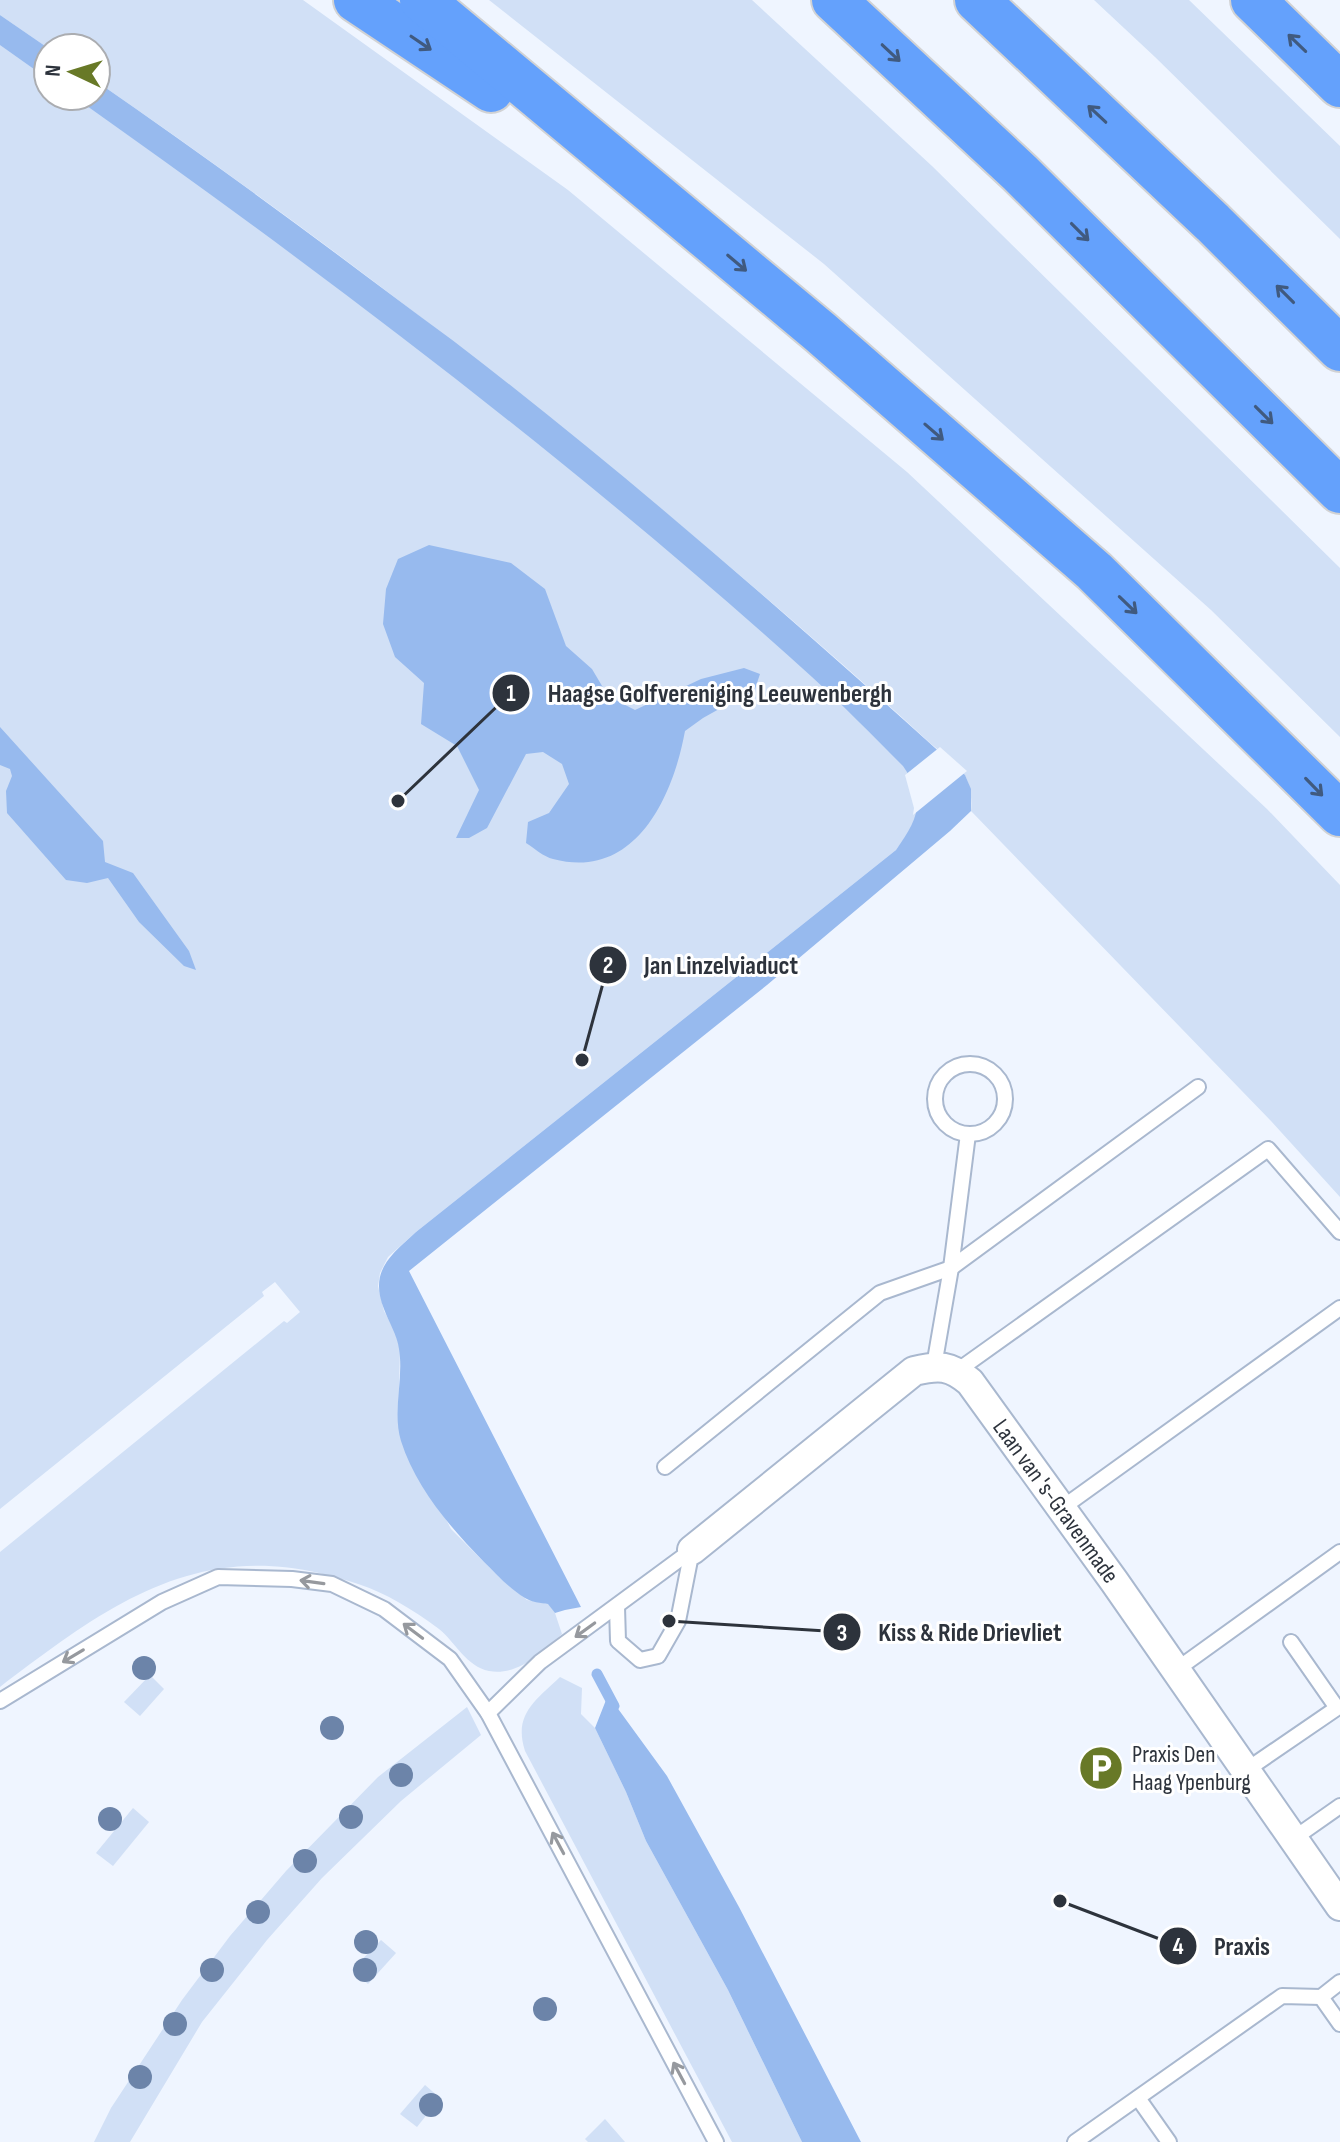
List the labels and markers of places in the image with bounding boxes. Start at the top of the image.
callout: Haagse Golfvereniging Leeuwenbergh [491,668,908,718]
callout: Jan Linzelviaduct [588,940,814,990]
callout: Kiss & Ride Drievliet [822,1607,1078,1657]
place label: Praxis Den Haag Ypenburg [1132,1740,1251,1797]
parking icon: Praxis Den Haag Ypenburg [1077,1744,1125,1792]
callout: Praxis [1158,1921,1286,1971]

